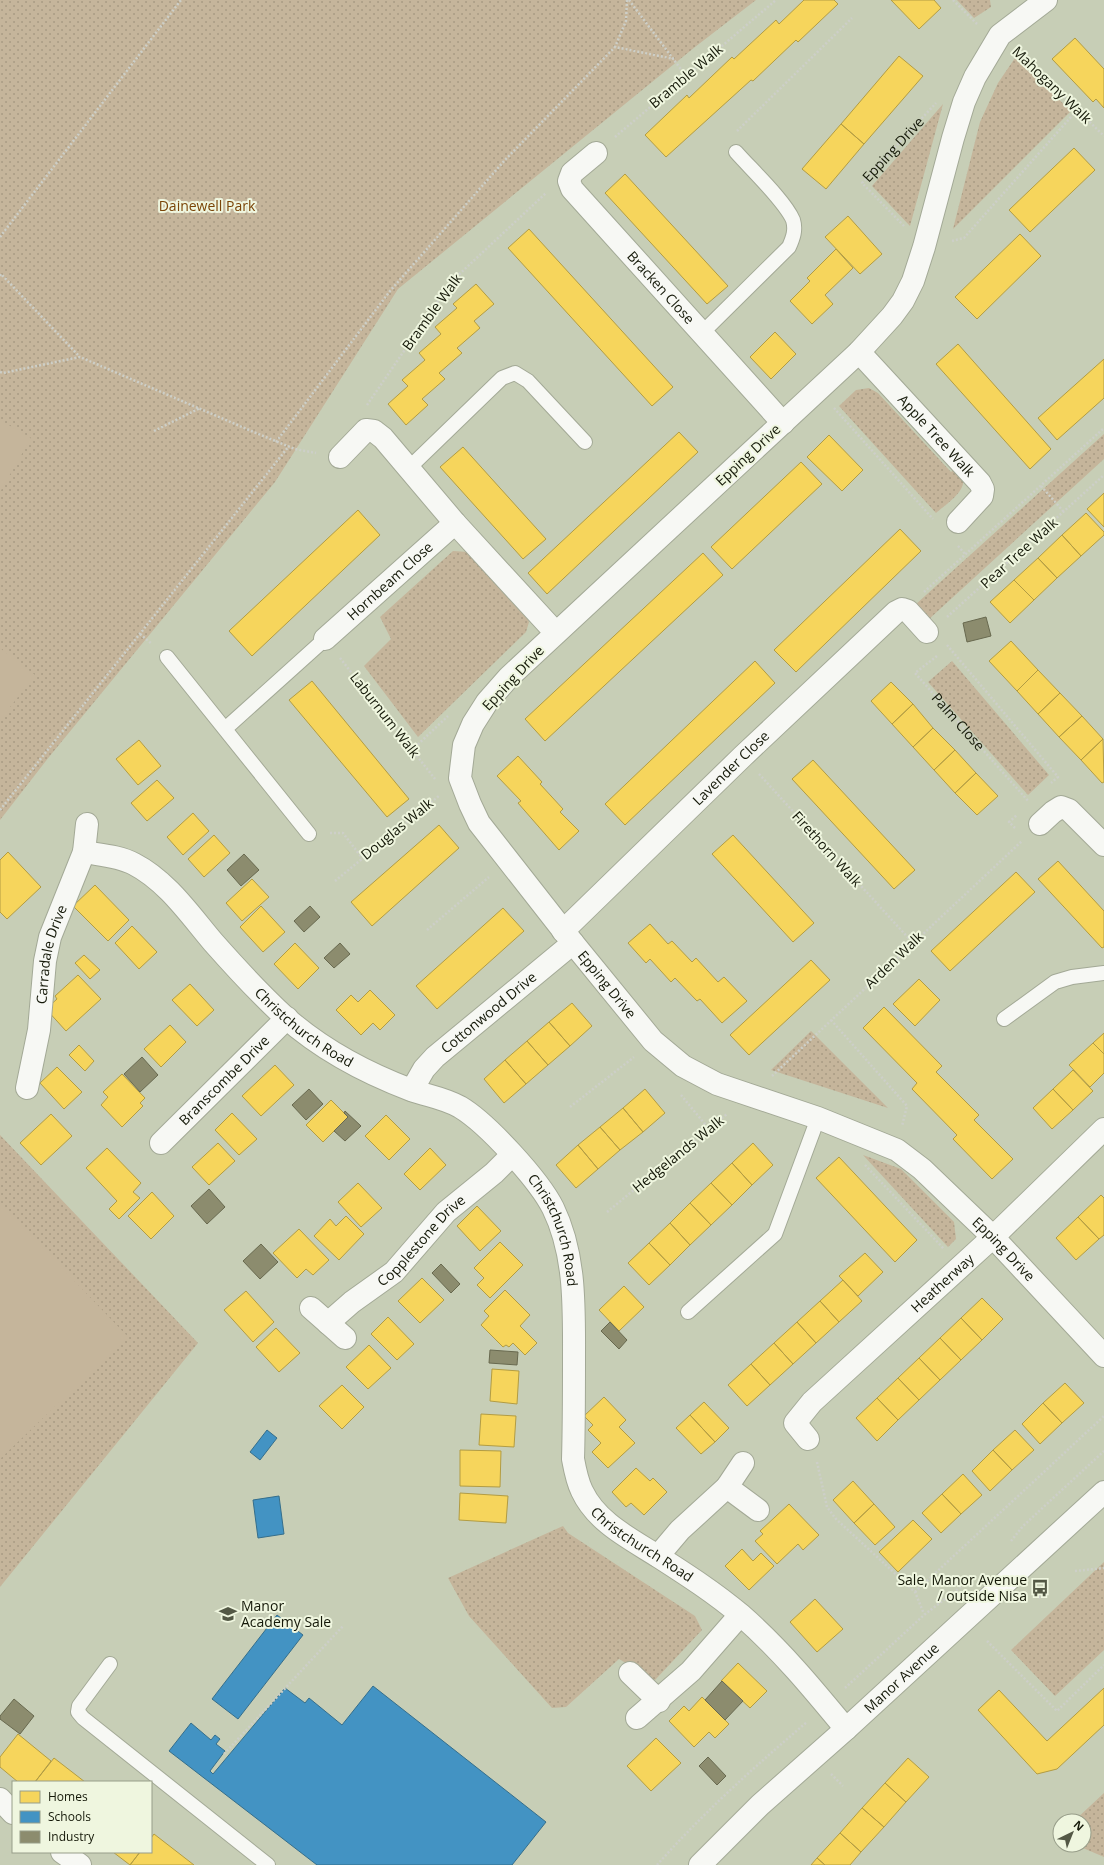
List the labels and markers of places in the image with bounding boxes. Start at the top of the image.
place label: Sale, Manor Avenue / outside Nisa [897,1570,1027,1605]
bus stop icon: Sale, Manor Avenue / outside Nisa [1030,1578,1050,1598]
place label: Manor Academy Sale [241,1596,331,1631]
school or university icon: Manor Academy Sale [218,1604,238,1624]

